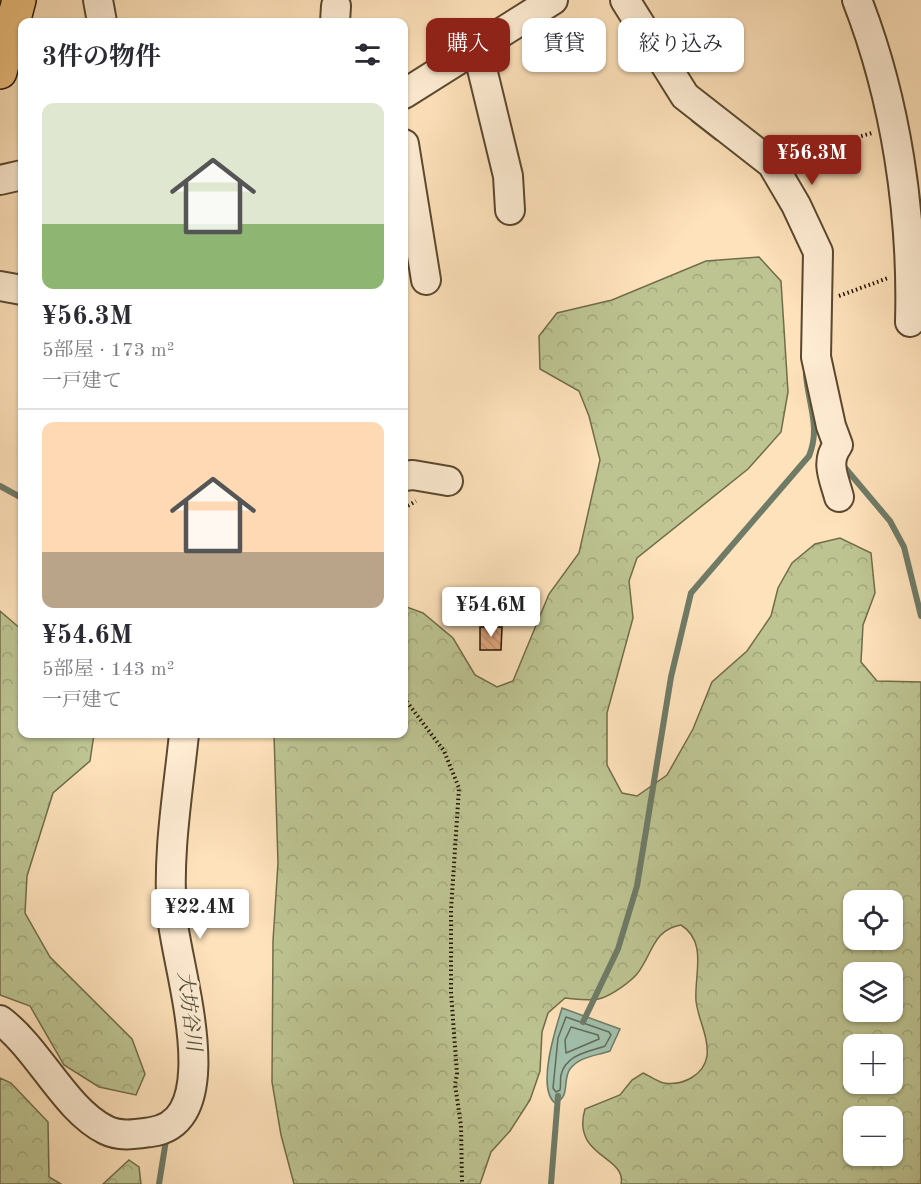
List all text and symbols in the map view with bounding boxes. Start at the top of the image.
chip: 購入 [426,18,510,72]
chip: 賃貸 [522,18,606,72]
chip: 絞り込み [618,18,744,72]
icon: filters [351,38,384,71]
text: 3件の物件 [42,45,161,71]
pin: ¥56.3M [763,135,861,186]
icon: home [159,142,267,250]
text: ¥56.3M [777,144,847,164]
text: ¥56.3M [42,304,133,330]
text: 5部屋 · 173 m² [42,341,174,361]
text: 一戸建て [42,372,122,392]
icon: home [159,461,267,569]
pin: ¥54.6M [442,587,540,638]
text: ¥54.6M [456,596,526,616]
text: ¥54.6M [42,623,133,649]
text: 5部屋 · 143 m² [42,660,174,680]
text: 一戸建て [42,691,122,711]
pin: ¥22.4M [151,889,249,940]
map controls [843,890,903,1166]
button: locate [843,890,903,950]
text: ¥22.4M [165,898,235,918]
button: layers [843,962,903,1022]
water label: 大坊谷川 [173,970,205,1054]
button: + [843,1034,903,1094]
button: − [843,1106,903,1166]

